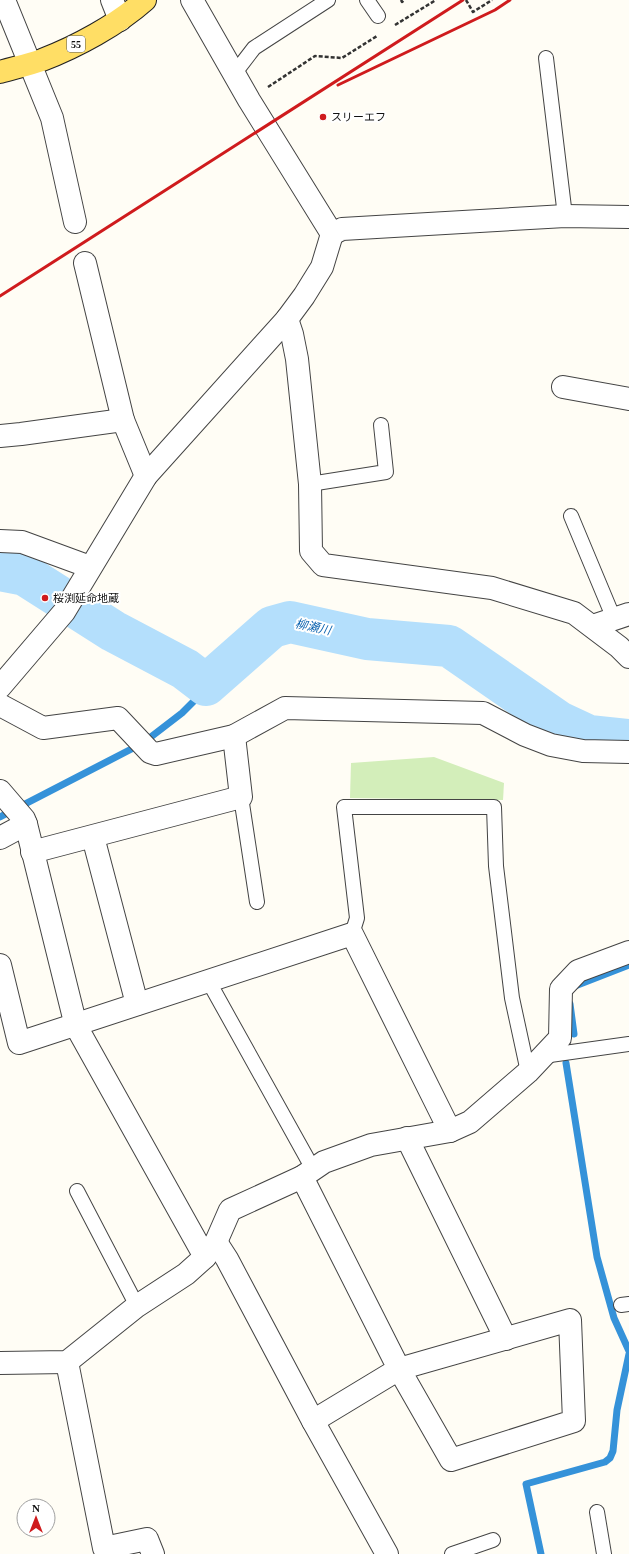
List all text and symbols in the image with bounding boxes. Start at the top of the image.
road number: 55 [67,36,85,52]
place label: スリーエフ [331,111,386,123]
marker: スリーエフ [318,112,328,122]
place label: 桜渕延命地蔵 [53,592,119,604]
marker: 桜渕延命地蔵 [40,593,50,603]
water label: 柳瀬川 [294,616,334,638]
north arrow [16,1498,56,1538]
text: N [32,1502,40,1514]

